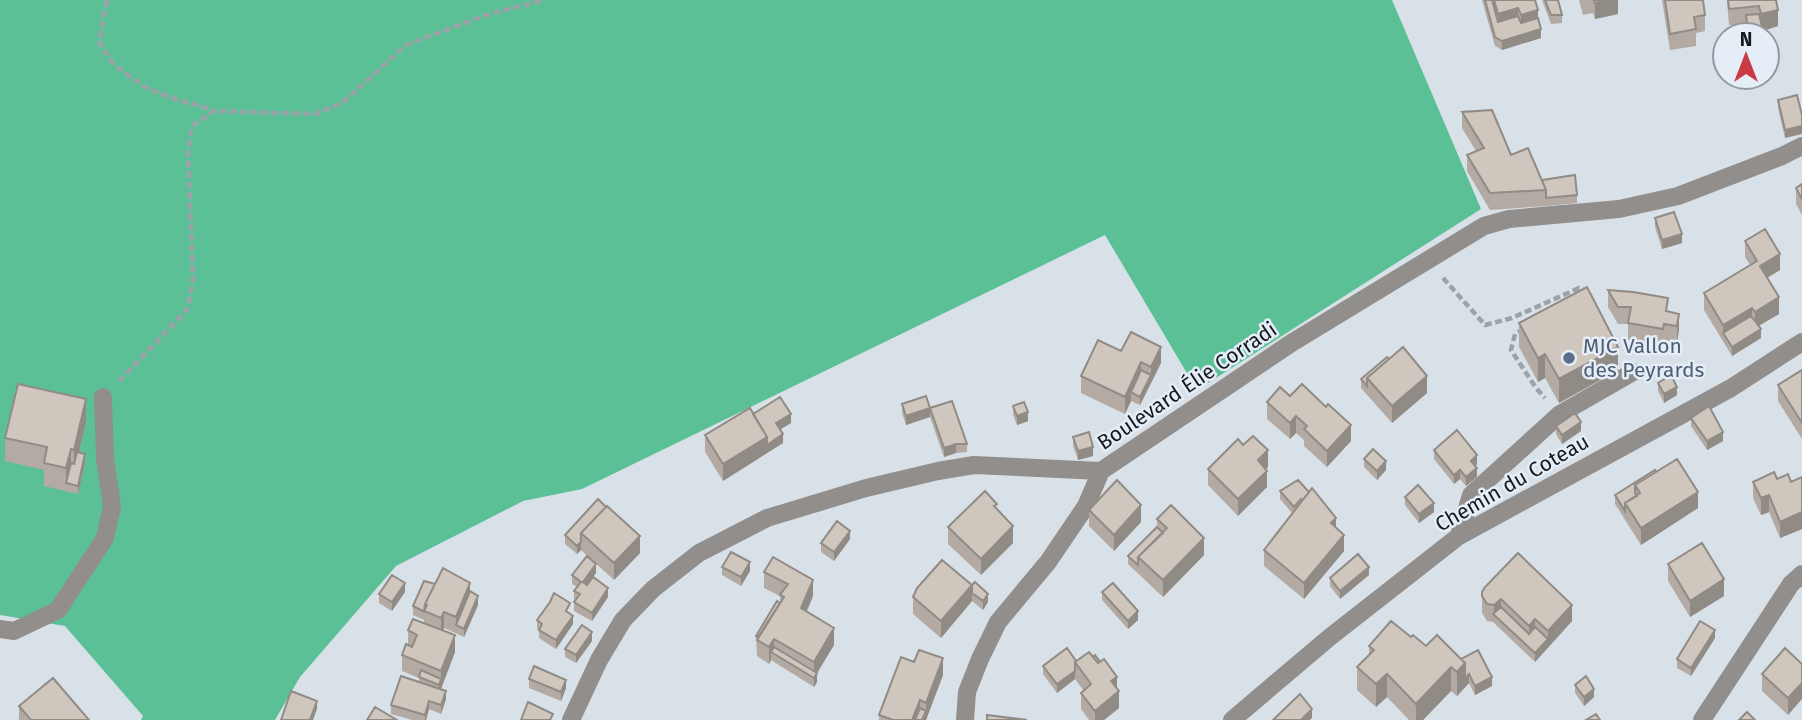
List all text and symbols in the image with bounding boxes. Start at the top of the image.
north arrow [1711,21,1781,91]
text: N [1740,28,1752,51]
street label: Boulevard Élie Corradi [1092,316,1282,456]
place label: MJC Vallon des Peyrards [1583,333,1704,383]
marker: MJC Vallon des Peyrards [1561,350,1577,366]
street label: Chemin du Coteau [1431,428,1593,538]

